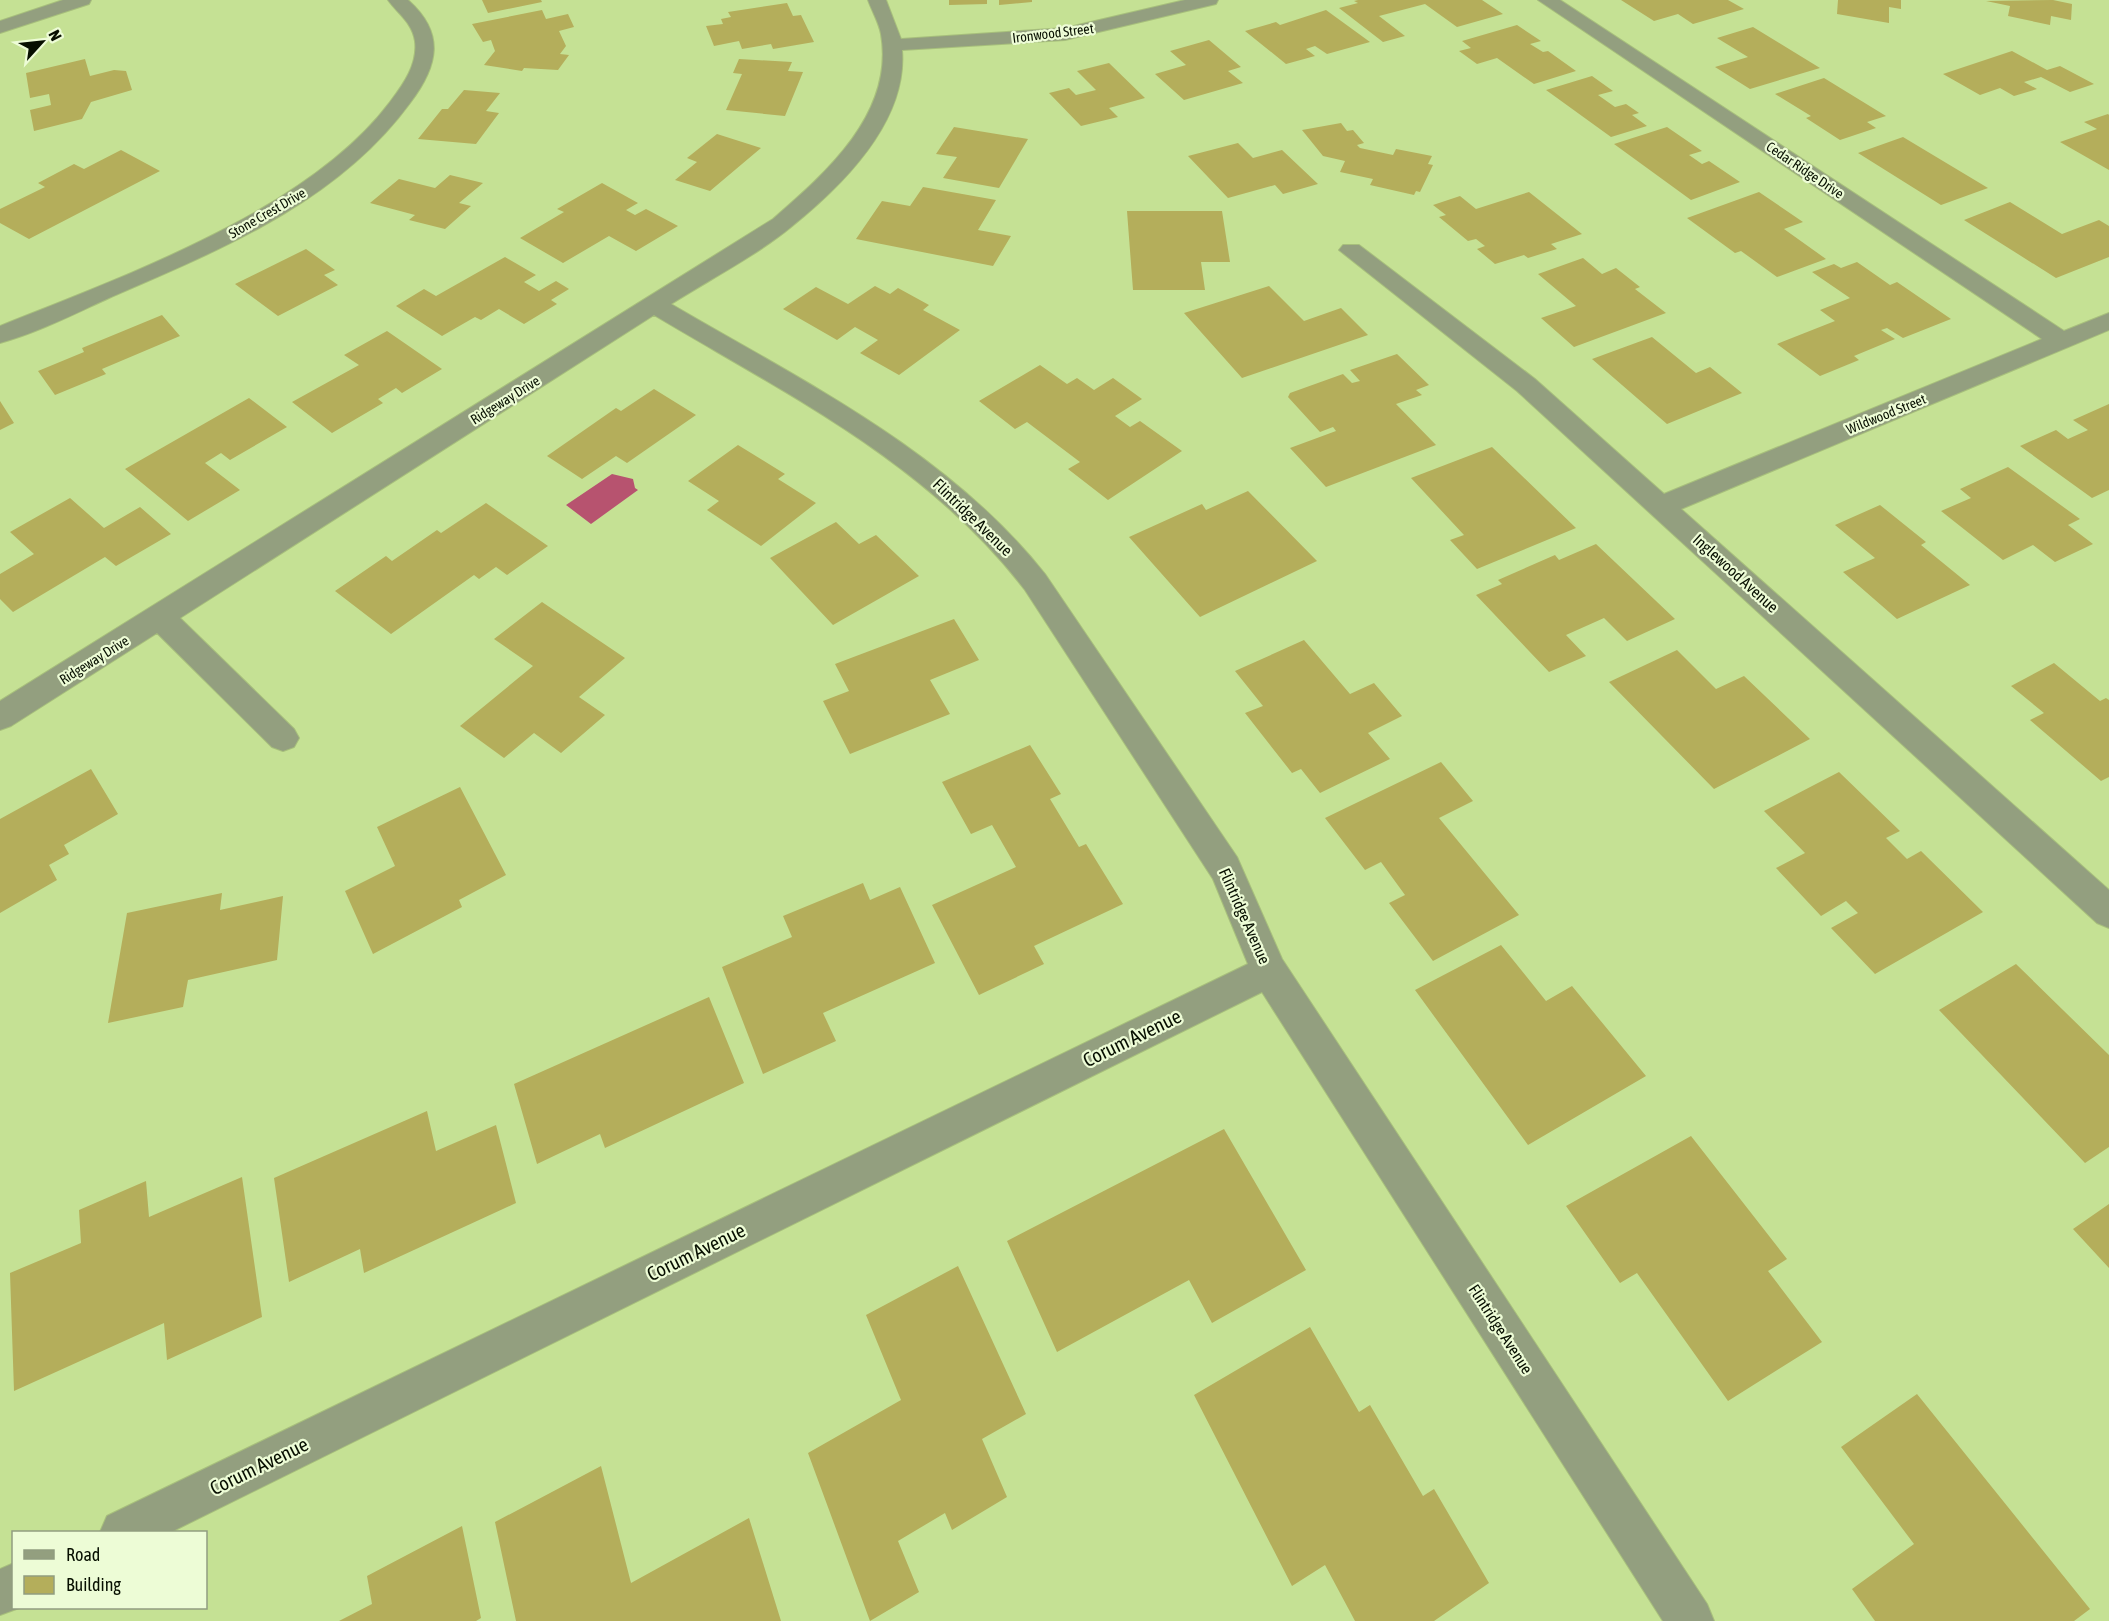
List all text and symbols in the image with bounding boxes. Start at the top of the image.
north arrow [12,12,72,72]
street label: Ironwood Street [1011,20,1095,46]
text: N [45,27,66,43]
street label: Cedar Ridge Drive [1763,138,1847,202]
street label: Stone Crest Drive [226,185,308,241]
street label: Ridgeway Drive [468,372,542,428]
street label: Wildwood Street [1844,391,1928,437]
street label: Flintridge Avenue [929,475,1016,560]
street label: Inglewood Avenue [1689,530,1782,617]
street label: Ridgeway Drive [57,632,131,688]
street label: Flintridge Avenue [1215,865,1274,967]
street label: Corum Avenue [1079,1004,1185,1071]
street label: Corum Avenue [643,1218,749,1285]
street label: Flintridge Avenue [1465,1281,1537,1378]
street label: Corum Avenue [206,1432,312,1499]
legend [12,1531,207,1609]
text: Road [66,1544,100,1565]
text: Building [66,1574,121,1595]

